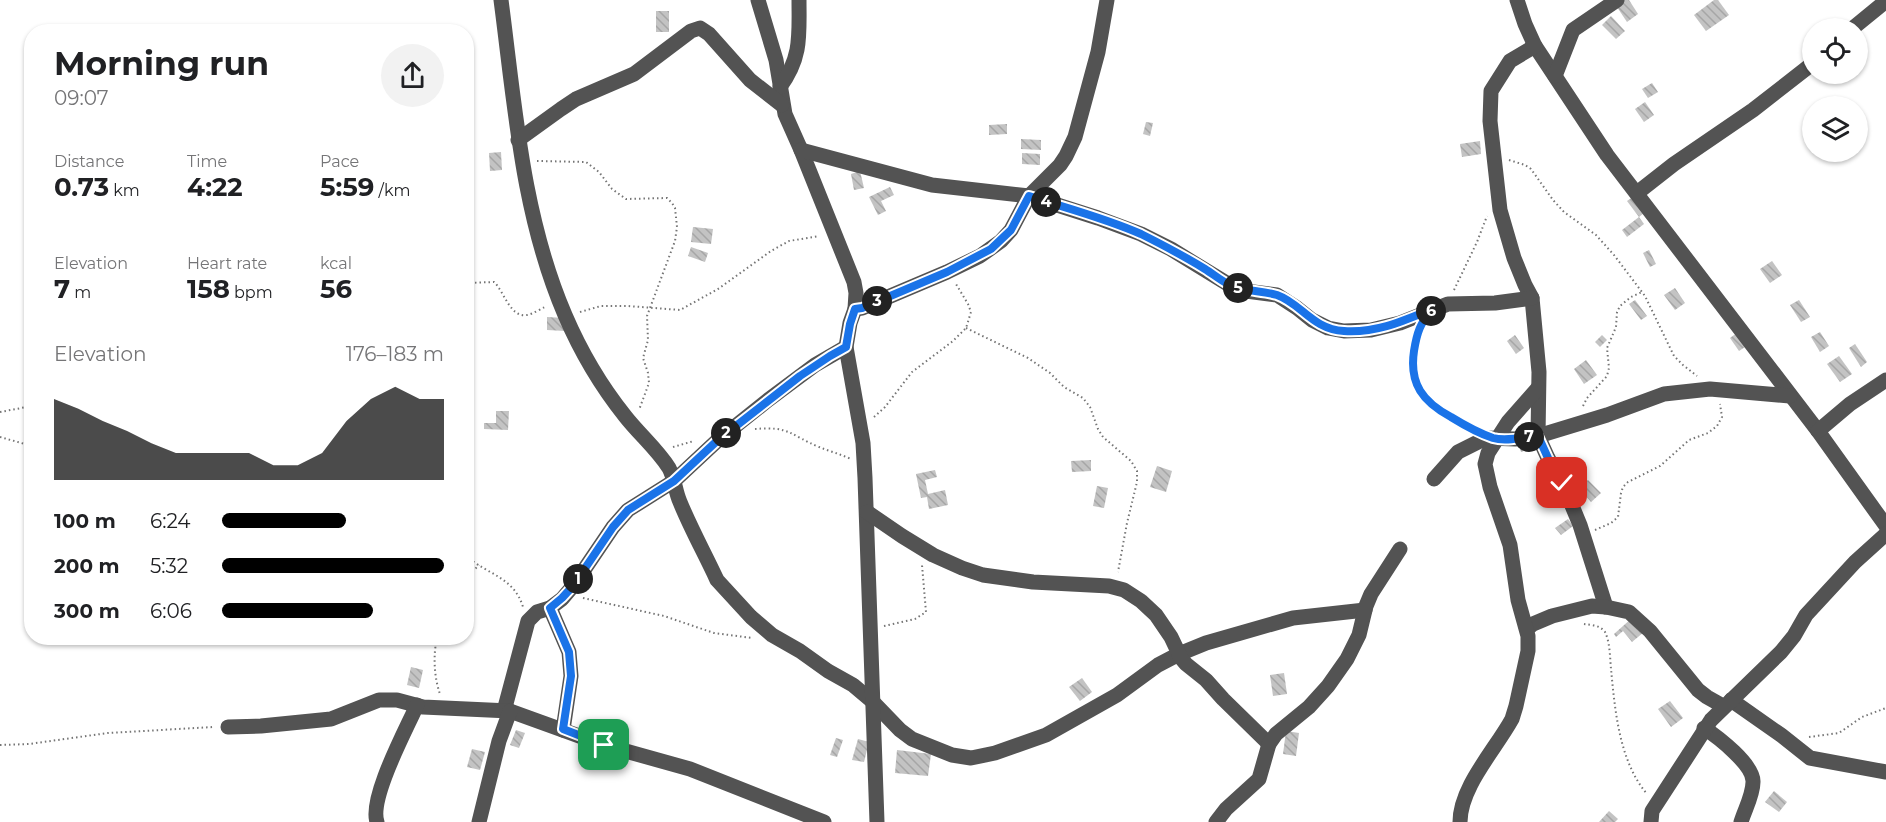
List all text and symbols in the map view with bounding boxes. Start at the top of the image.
map controls [1802,18,1868,162]
button: locate [1802,18,1868,84]
text: Morning run [54,43,269,83]
button: share [381,44,444,107]
text: 09:07 [54,86,109,110]
button: layers [1802,96,1868,162]
text: Distance [54,152,124,171]
text: Time [187,152,227,171]
text: Pace [320,152,359,171]
text: 0.73 [54,171,109,203]
text: 4:22 [187,171,243,203]
text: 5:59 [320,171,374,203]
text: km [109,181,140,200]
text: /km [374,181,410,200]
pin: 4 [1031,187,1061,217]
text: 4 [1040,192,1052,211]
text: Elevation [54,254,128,273]
text: Heart rate [187,254,267,273]
text: kcal [320,254,352,273]
text: 7 [54,273,70,305]
text: 158 [187,273,230,305]
text: 56 [320,273,352,305]
pin: 5 [1223,273,1253,303]
text: 5 [1233,278,1243,297]
text: m [70,283,91,302]
text: bpm [230,283,273,302]
pin: 3 [862,286,892,316]
text: 3 [872,291,882,310]
pin: 6 [1416,296,1446,326]
text: 6 [1426,301,1436,320]
text: Elevation [54,342,146,366]
text: 176–183 m [346,342,444,366]
pin: 2 [711,418,741,448]
pin: 7 [1514,422,1544,452]
text: 2 [721,423,731,442]
text: 7 [1524,427,1534,446]
pin [1536,457,1587,508]
icon: check [1545,466,1578,499]
text: 100 m [54,509,116,533]
text: 6:24 [150,509,191,533]
text: 200 m [54,554,120,578]
text: 5:32 [150,554,188,578]
pin: 1 [563,564,593,594]
text: 1 [575,569,581,588]
text: 300 m [54,599,120,623]
text: 6:06 [150,599,192,623]
pin [578,719,629,770]
icon: arrive [587,728,620,761]

